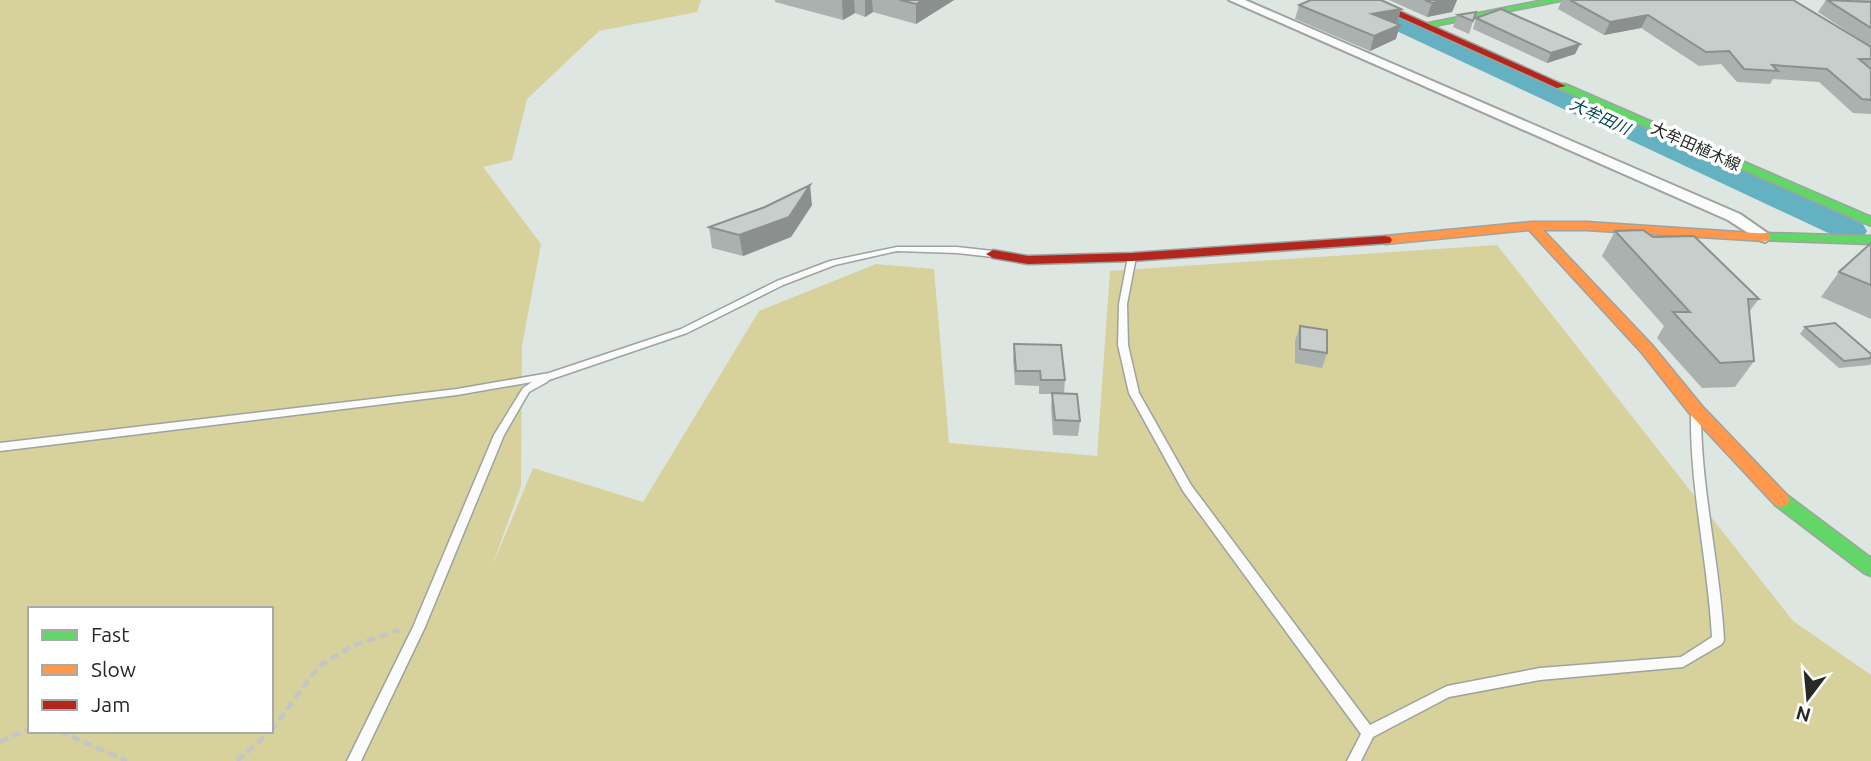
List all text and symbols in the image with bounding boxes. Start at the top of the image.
water label: 大牟田川 [1567,94,1635,139]
street label: 大牟田植木線 [1648,118,1744,174]
legend [28,607,273,733]
text: Fast [91,622,129,646]
text: Slow [91,657,136,681]
north arrow [1773,663,1843,733]
text: Jam [91,692,130,716]
text: N [1793,702,1813,727]

